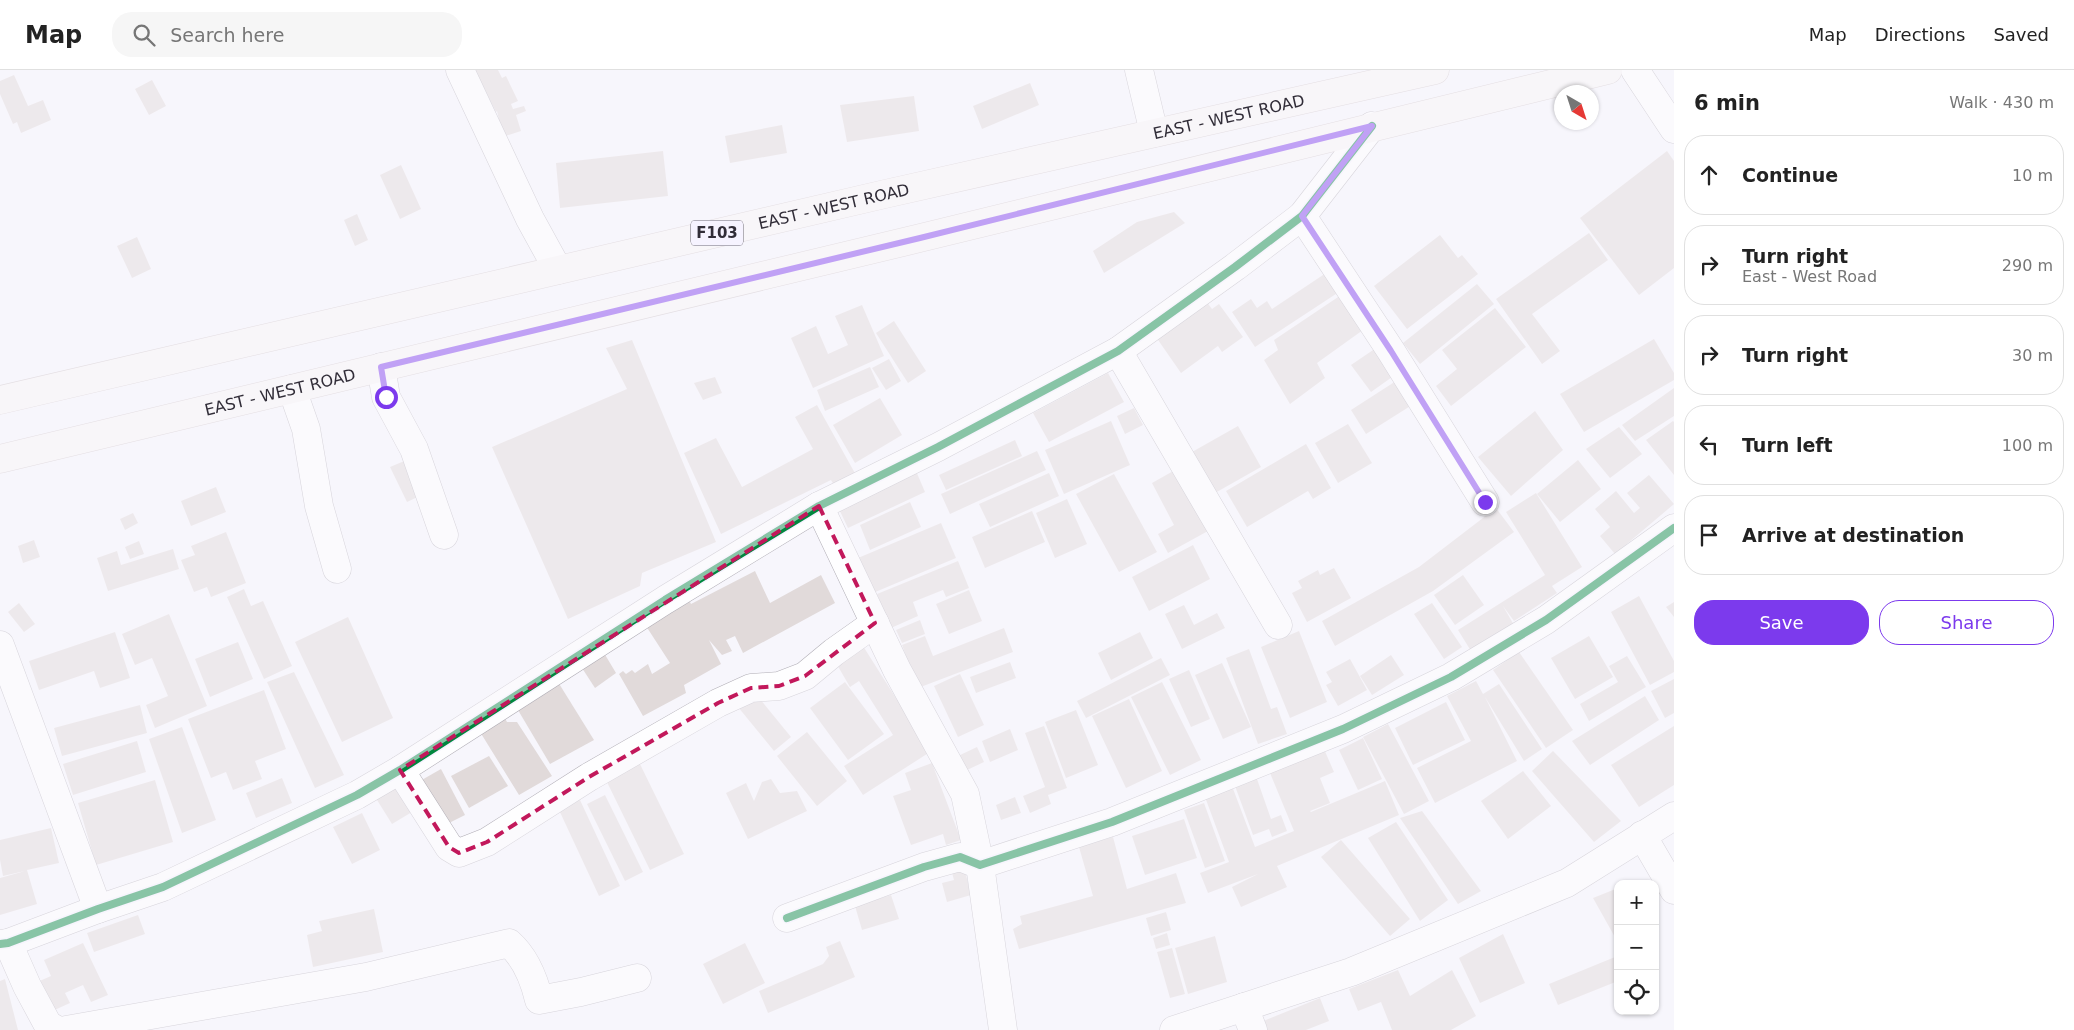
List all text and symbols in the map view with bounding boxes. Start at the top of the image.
search box [112,12,462,57]
text: Map [25,21,82,49]
icon: search [130,21,158,49]
text: Search here [170,24,284,46]
text: Map [1809,24,1847,45]
text: Directions [1875,24,1965,45]
text: Saved [1993,24,2049,45]
north arrow [1554,85,1599,130]
street label: EAST - WEST ROAD [1151,91,1306,143]
text: 6 min [1694,91,1760,115]
text: Walk · 430 m [1949,93,2054,112]
icon: ahead [1695,161,1723,189]
text: Continue [1742,164,1838,186]
text: 10 m [2012,166,2053,185]
street label: EAST - WEST ROAD [756,180,911,233]
road number: F103 [691,220,743,246]
text: Turn right [1742,245,1848,267]
icon: right [1695,251,1723,279]
text: 290 m [2002,256,2053,275]
text: East - West Road [1742,267,1877,286]
icon: right [1695,341,1723,369]
text: Turn right [1742,344,1848,366]
text: 30 m [2012,346,2053,365]
street label: EAST - WEST ROAD [203,365,358,420]
route start [375,386,398,409]
icon: left [1695,431,1723,459]
text: Turn left [1742,434,1833,456]
text: 100 m [2002,436,2053,455]
route end [1474,491,1497,514]
icon: arrive [1695,521,1723,549]
text: Arrive at destination [1742,524,1964,546]
button: Save [1694,600,1869,645]
button: Share [1879,600,2054,645]
map controls [1614,880,1659,1015]
button: + [1614,880,1659,925]
button: − [1614,925,1659,970]
button: locate [1614,970,1659,1015]

